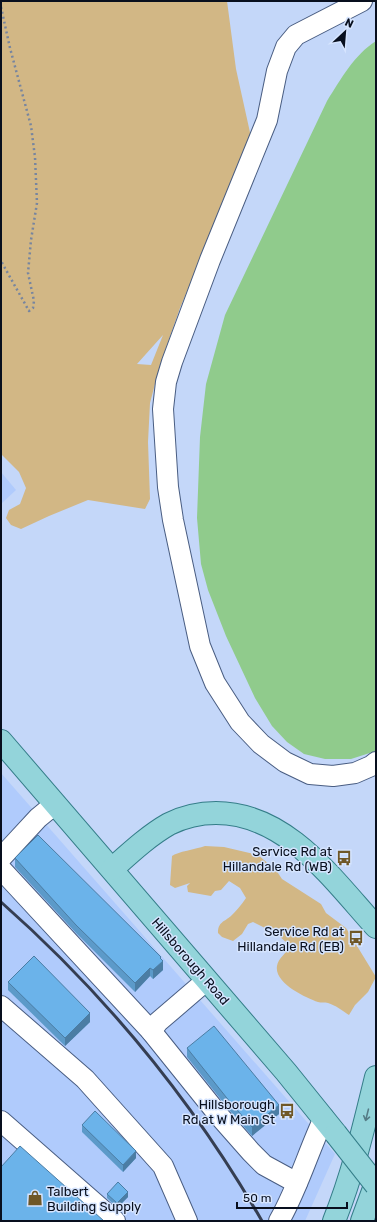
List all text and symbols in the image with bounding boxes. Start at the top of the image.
north arrow [325,12,365,52]
text: N [343,16,356,31]
place label: Service Rd at Hillandale Rd (WB) [223,844,332,874]
bus stop icon: Service Rd at Hillandale Rd (WB) [335,849,353,867]
street label: Hillsborough Road [148,915,232,1009]
place label: Service Rd at Hillandale Rd (EB) [237,924,344,954]
bus stop icon: Service Rd at Hillandale Rd (EB) [347,929,365,947]
place label: Hillsborough Rd at W Main St [182,1097,275,1127]
bus stop icon: Hillsborough Rd at W Main St [278,1102,296,1120]
one-way arrow [363,1108,370,1121]
place label: Talbert Building Supply [47,1184,141,1215]
scale bar [237,1184,347,1210]
shop icon: Talbert Building Supply [26,1189,44,1207]
text: 50 m [243,1191,271,1205]

